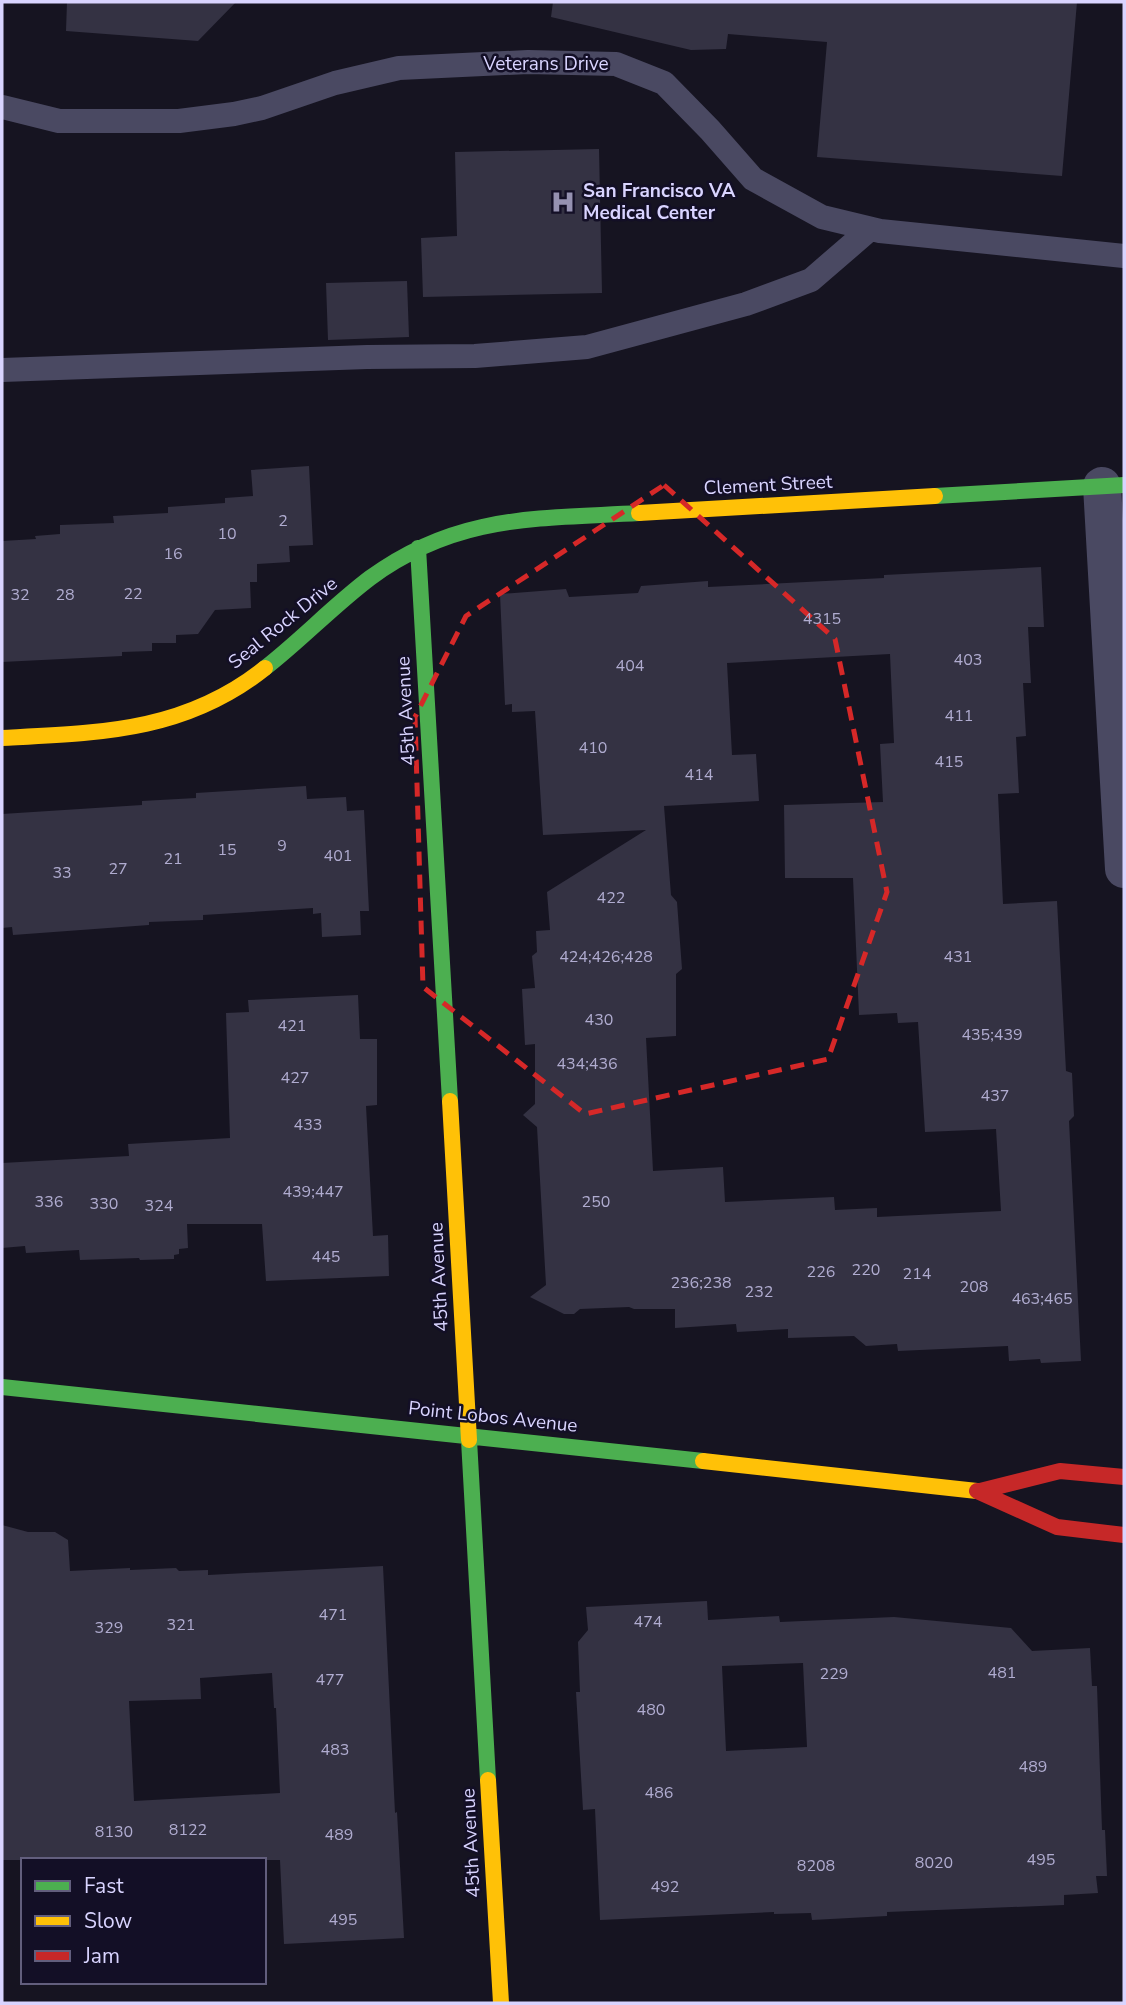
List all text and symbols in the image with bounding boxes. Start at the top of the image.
street label: Veterans Drive [482,51,609,77]
place label: San Francisco VA Medical Center [583,178,736,226]
hospital icon: San Francisco VA Medical Center [549,188,577,216]
street label: Clement Street [703,469,833,501]
house number: 2 [278,510,288,532]
house number: 10 [217,523,237,545]
house number: 16 [163,543,183,565]
street label: Seal Rock Drive [223,571,343,675]
house number: 22 [123,583,143,605]
house number: 32 [10,584,30,606]
house number: 28 [55,584,75,606]
house number: 4315 [803,608,841,630]
house number: 403 [954,649,982,671]
street label: 45th Avenue [390,655,422,767]
house number: 404 [616,655,645,677]
house number: 411 [945,705,973,727]
house number: 410 [579,737,607,759]
house number: 415 [935,751,963,773]
house number: 414 [685,764,714,786]
house number: 9 [277,835,287,857]
house number: 15 [217,839,237,861]
house number: 401 [324,845,352,867]
house number: 21 [163,848,183,870]
house number: 27 [108,858,128,880]
house number: 33 [52,862,72,884]
house number: 422 [597,887,625,909]
house number: 424;426;428 [559,946,653,968]
house number: 431 [944,946,972,968]
house number: 430 [585,1009,613,1031]
house number: 421 [278,1015,306,1037]
house number: 435;439 [961,1024,1023,1046]
house number: 434;436 [556,1053,618,1075]
house number: 427 [281,1067,309,1089]
house number: 437 [981,1085,1009,1107]
house number: 433 [294,1114,322,1136]
house number: 439;447 [282,1181,344,1203]
house number: 336 [35,1191,63,1213]
house number: 250 [582,1191,610,1213]
house number: 330 [90,1193,118,1215]
house number: 324 [145,1195,174,1217]
street label: 45th Avenue [423,1221,455,1333]
house number: 445 [312,1246,340,1268]
house number: 220 [852,1259,880,1281]
house number: 226 [807,1261,835,1283]
house number: 214 [903,1263,932,1285]
house number: 236;238 [670,1272,732,1294]
house number: 208 [960,1276,988,1298]
house number: 232 [745,1281,773,1303]
house number: 463;465 [1011,1288,1073,1310]
street label: Point Lobos Avenue [407,1395,579,1439]
house number: 471 [319,1604,347,1626]
house number: 474 [634,1611,663,1633]
house number: 321 [167,1614,195,1636]
house number: 329 [95,1617,123,1639]
house number: 481 [988,1662,1016,1684]
house number: 229 [820,1663,848,1685]
house number: 477 [316,1669,344,1691]
house number: 480 [637,1699,665,1721]
house number: 483 [321,1739,349,1761]
house number: 489 [1019,1756,1047,1778]
house number: 486 [645,1782,673,1804]
street label: 45th Avenue [455,1787,487,1899]
house number: 8122 [169,1819,207,1841]
house number: 8130 [95,1821,133,1843]
house number: 489 [325,1824,353,1846]
house number: 495 [1027,1849,1055,1871]
house number: 8020 [915,1852,953,1874]
house number: 8208 [797,1855,835,1877]
legend [21,1858,266,1984]
text: Fast [84,1872,124,1900]
house number: 492 [651,1876,679,1898]
text: Slow [84,1907,133,1935]
house number: 495 [329,1909,357,1931]
text: Jam [83,1942,120,1970]

